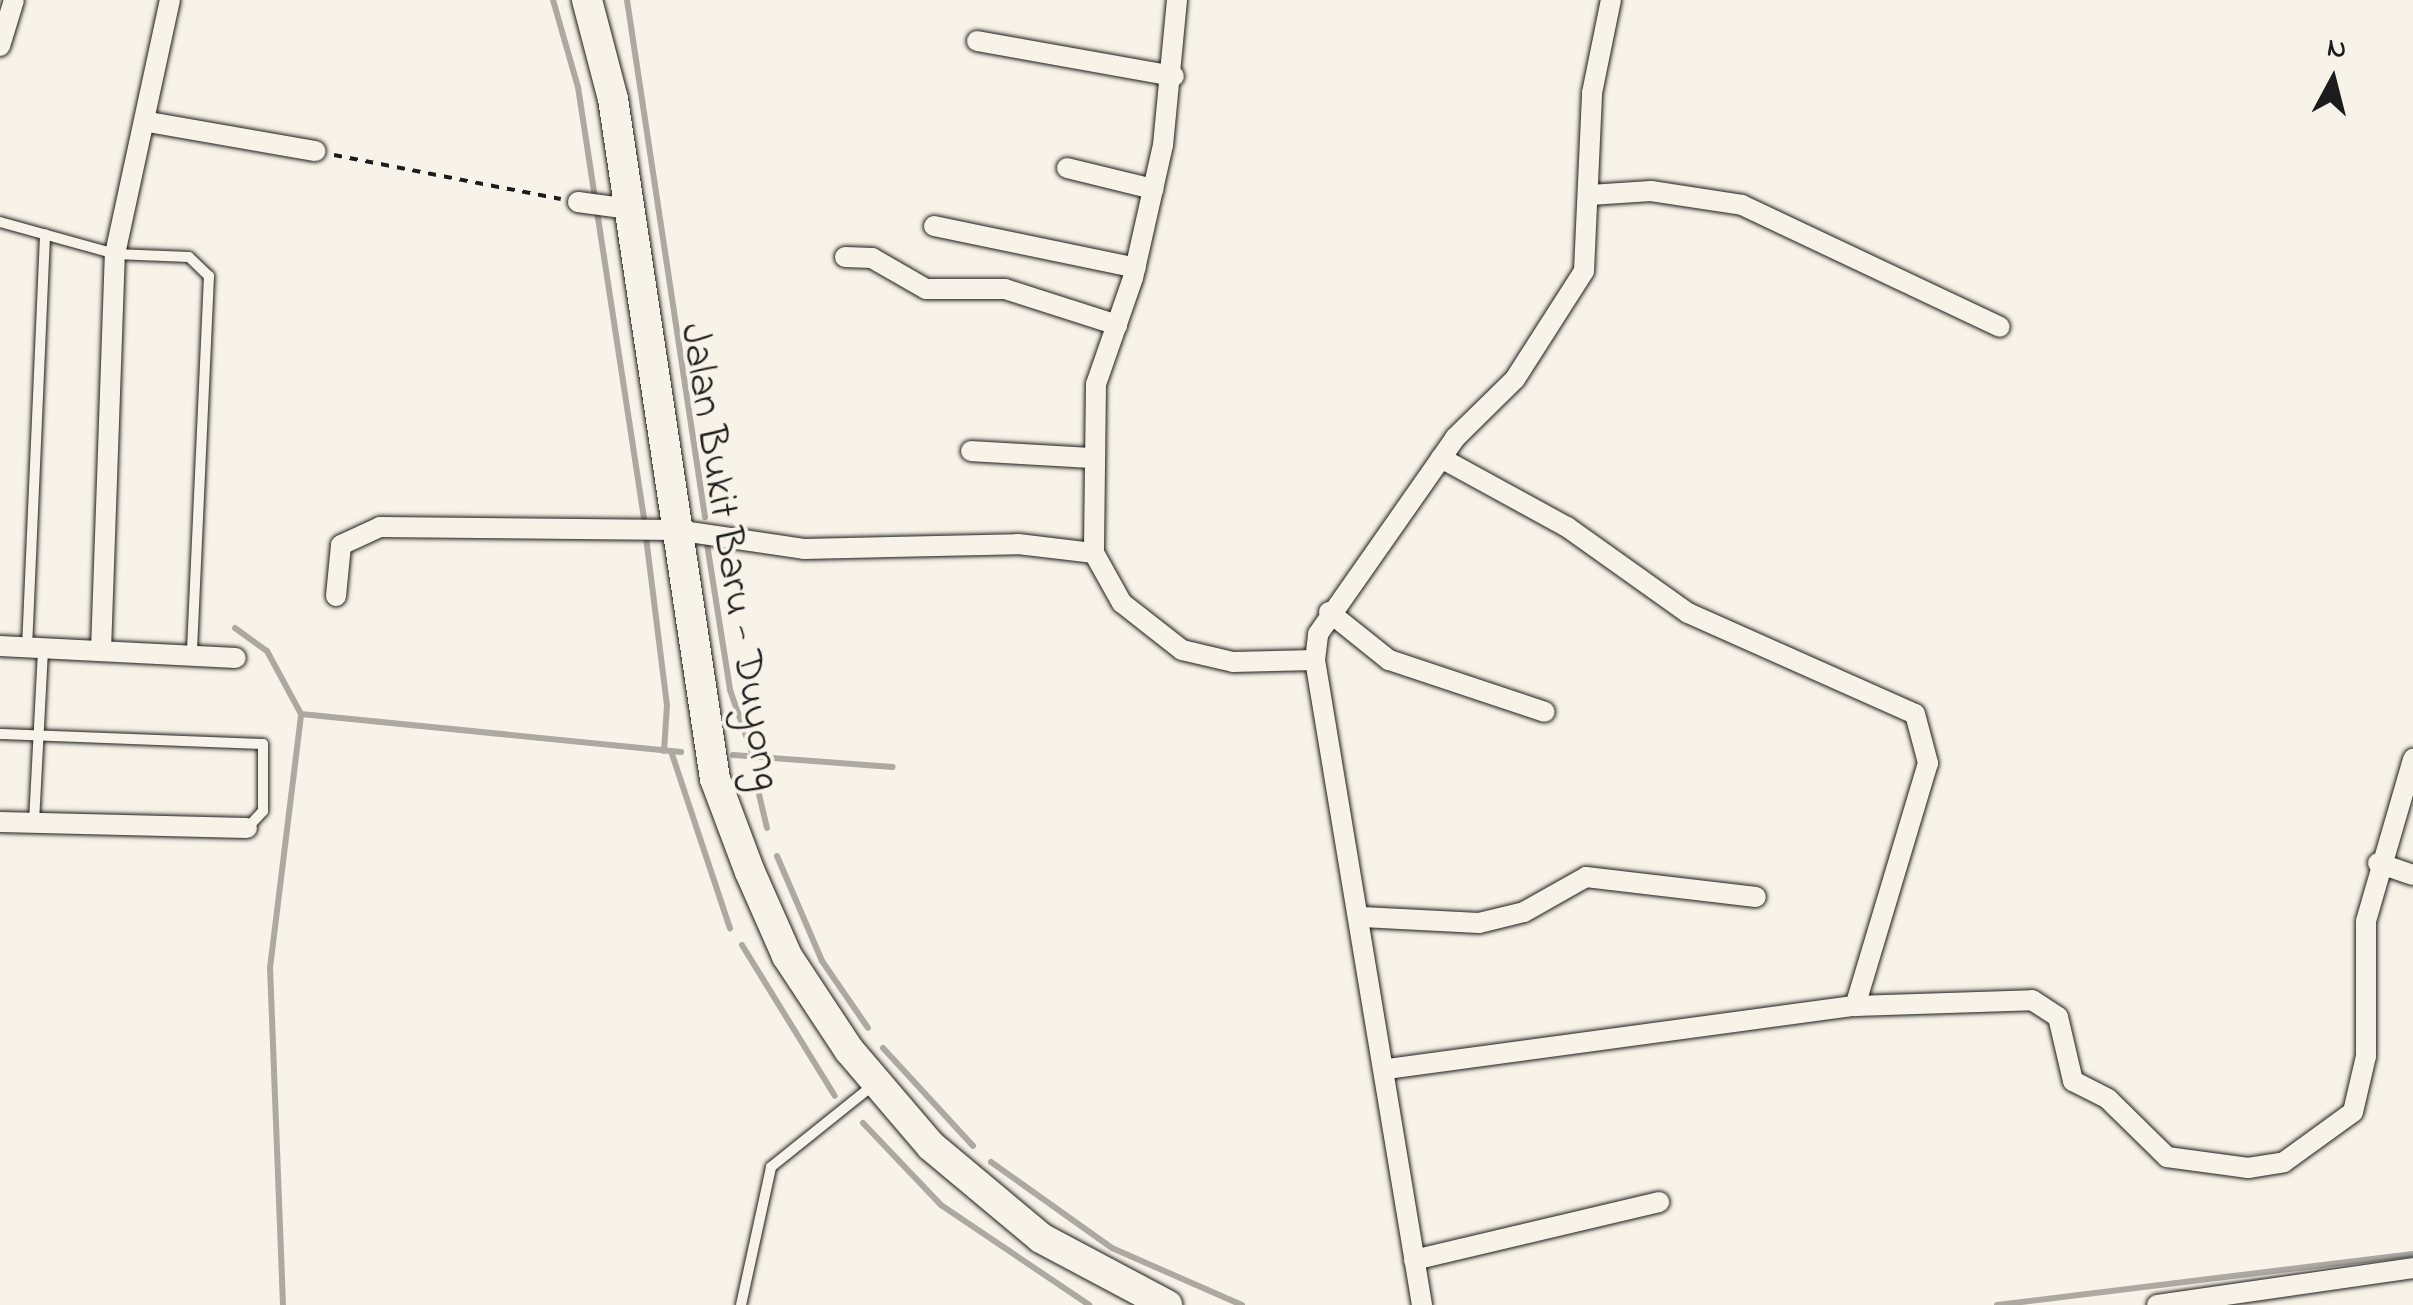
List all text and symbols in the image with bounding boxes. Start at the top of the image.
text: N [2325,28,2349,71]
north arrow [2283,30,2383,130]
street label: Jalan Bukit Baru - Duyong [667,320,791,794]

